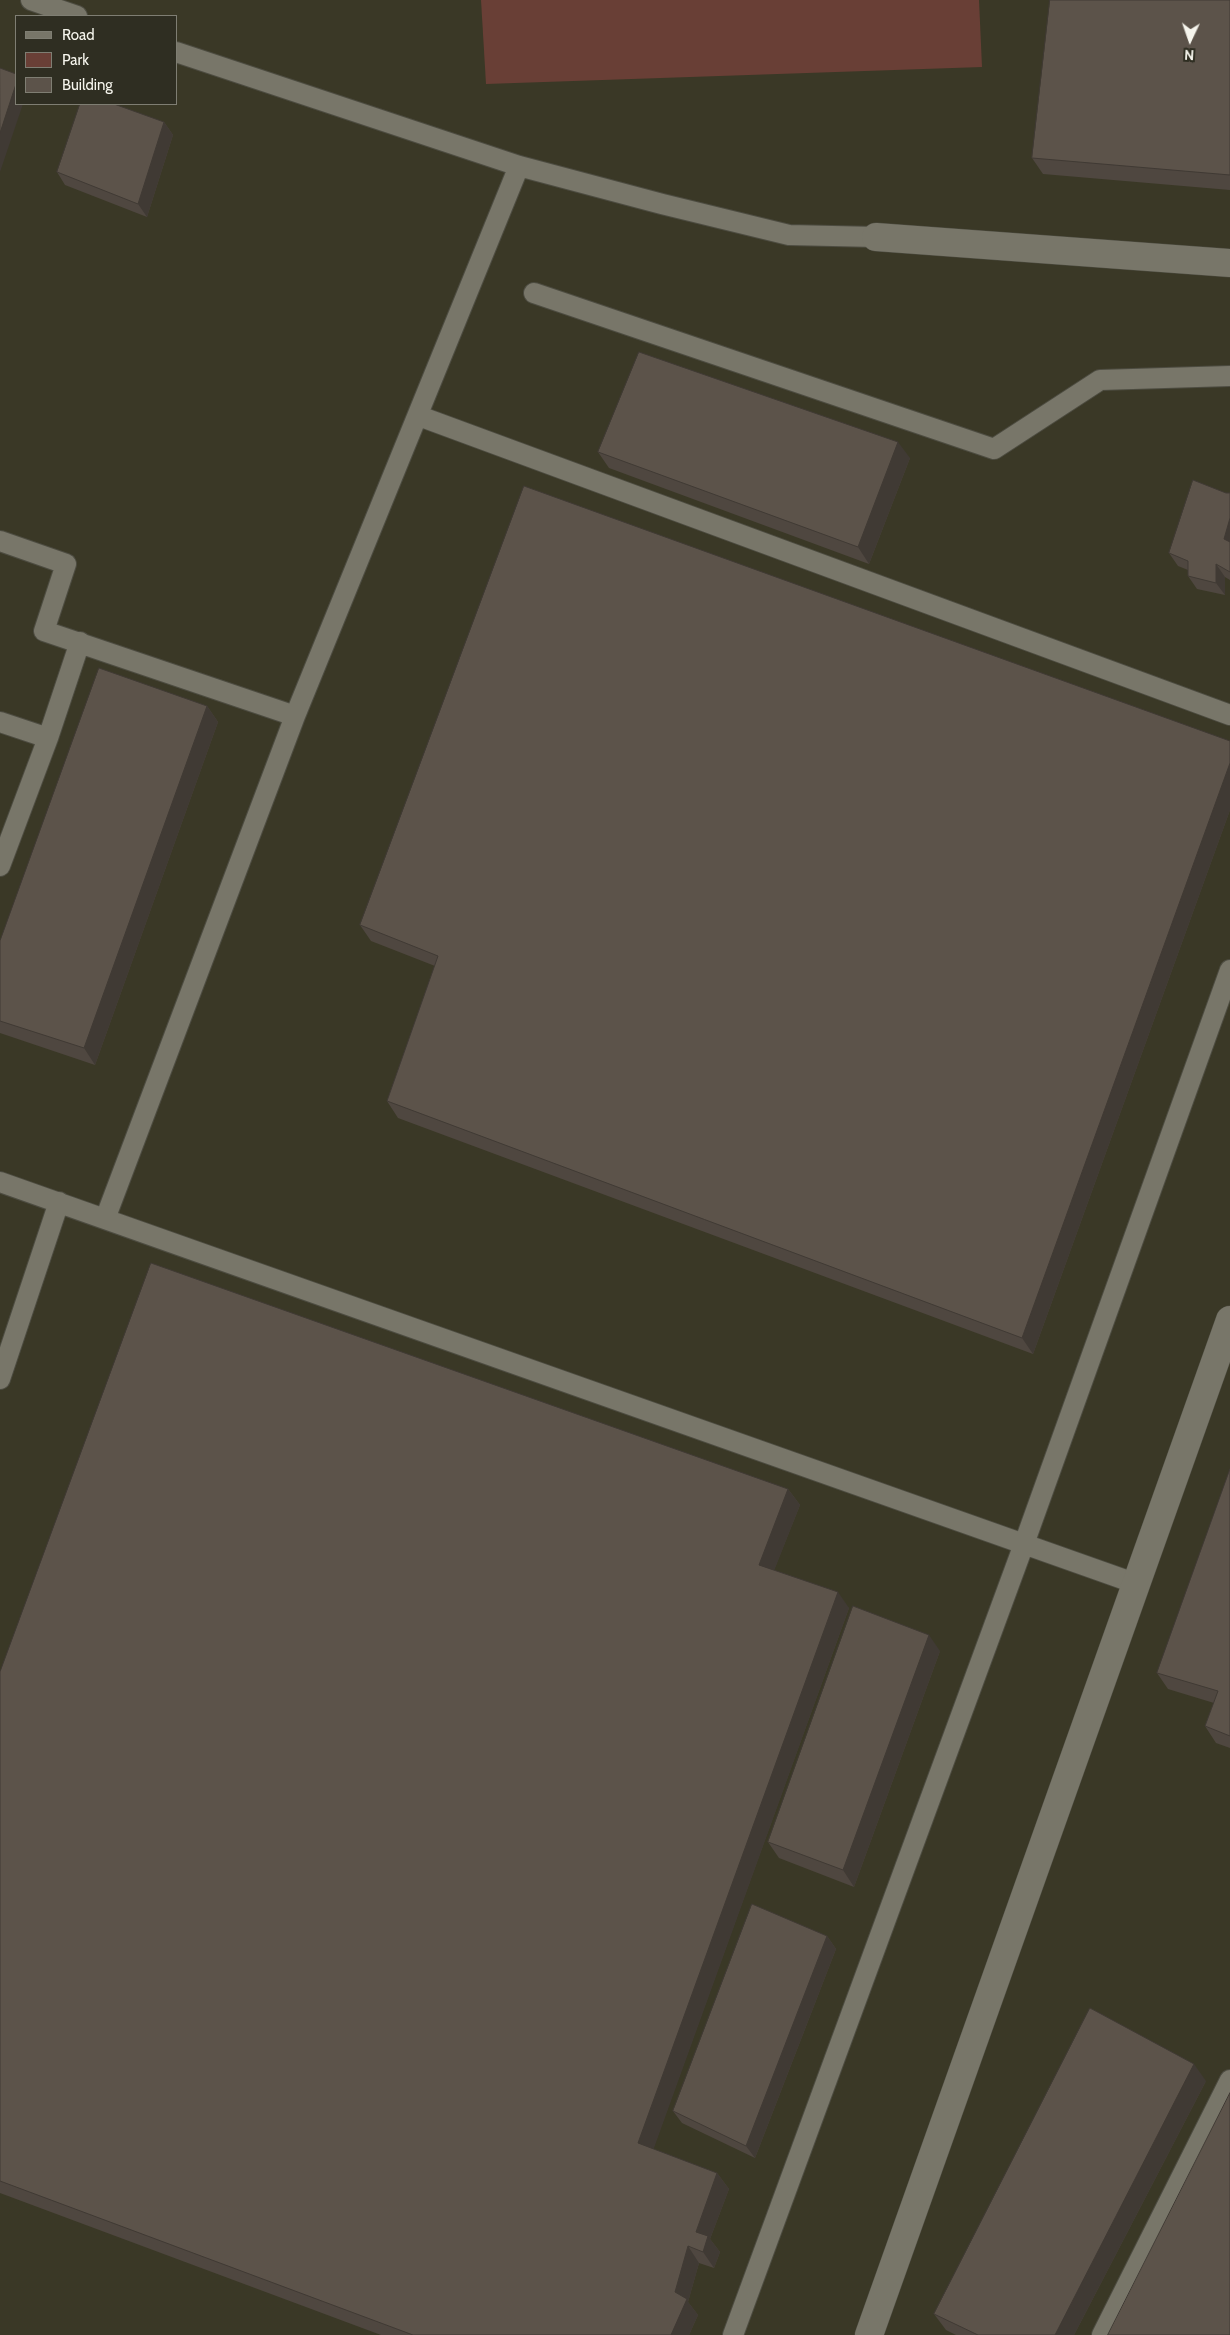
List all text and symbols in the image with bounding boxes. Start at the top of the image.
legend [15,15,178,105]
north arrow [1165,15,1215,65]
text: Road [62,26,95,44]
text: N [1184,46,1195,64]
text: Park [62,51,89,69]
text: Building [62,76,113,94]

